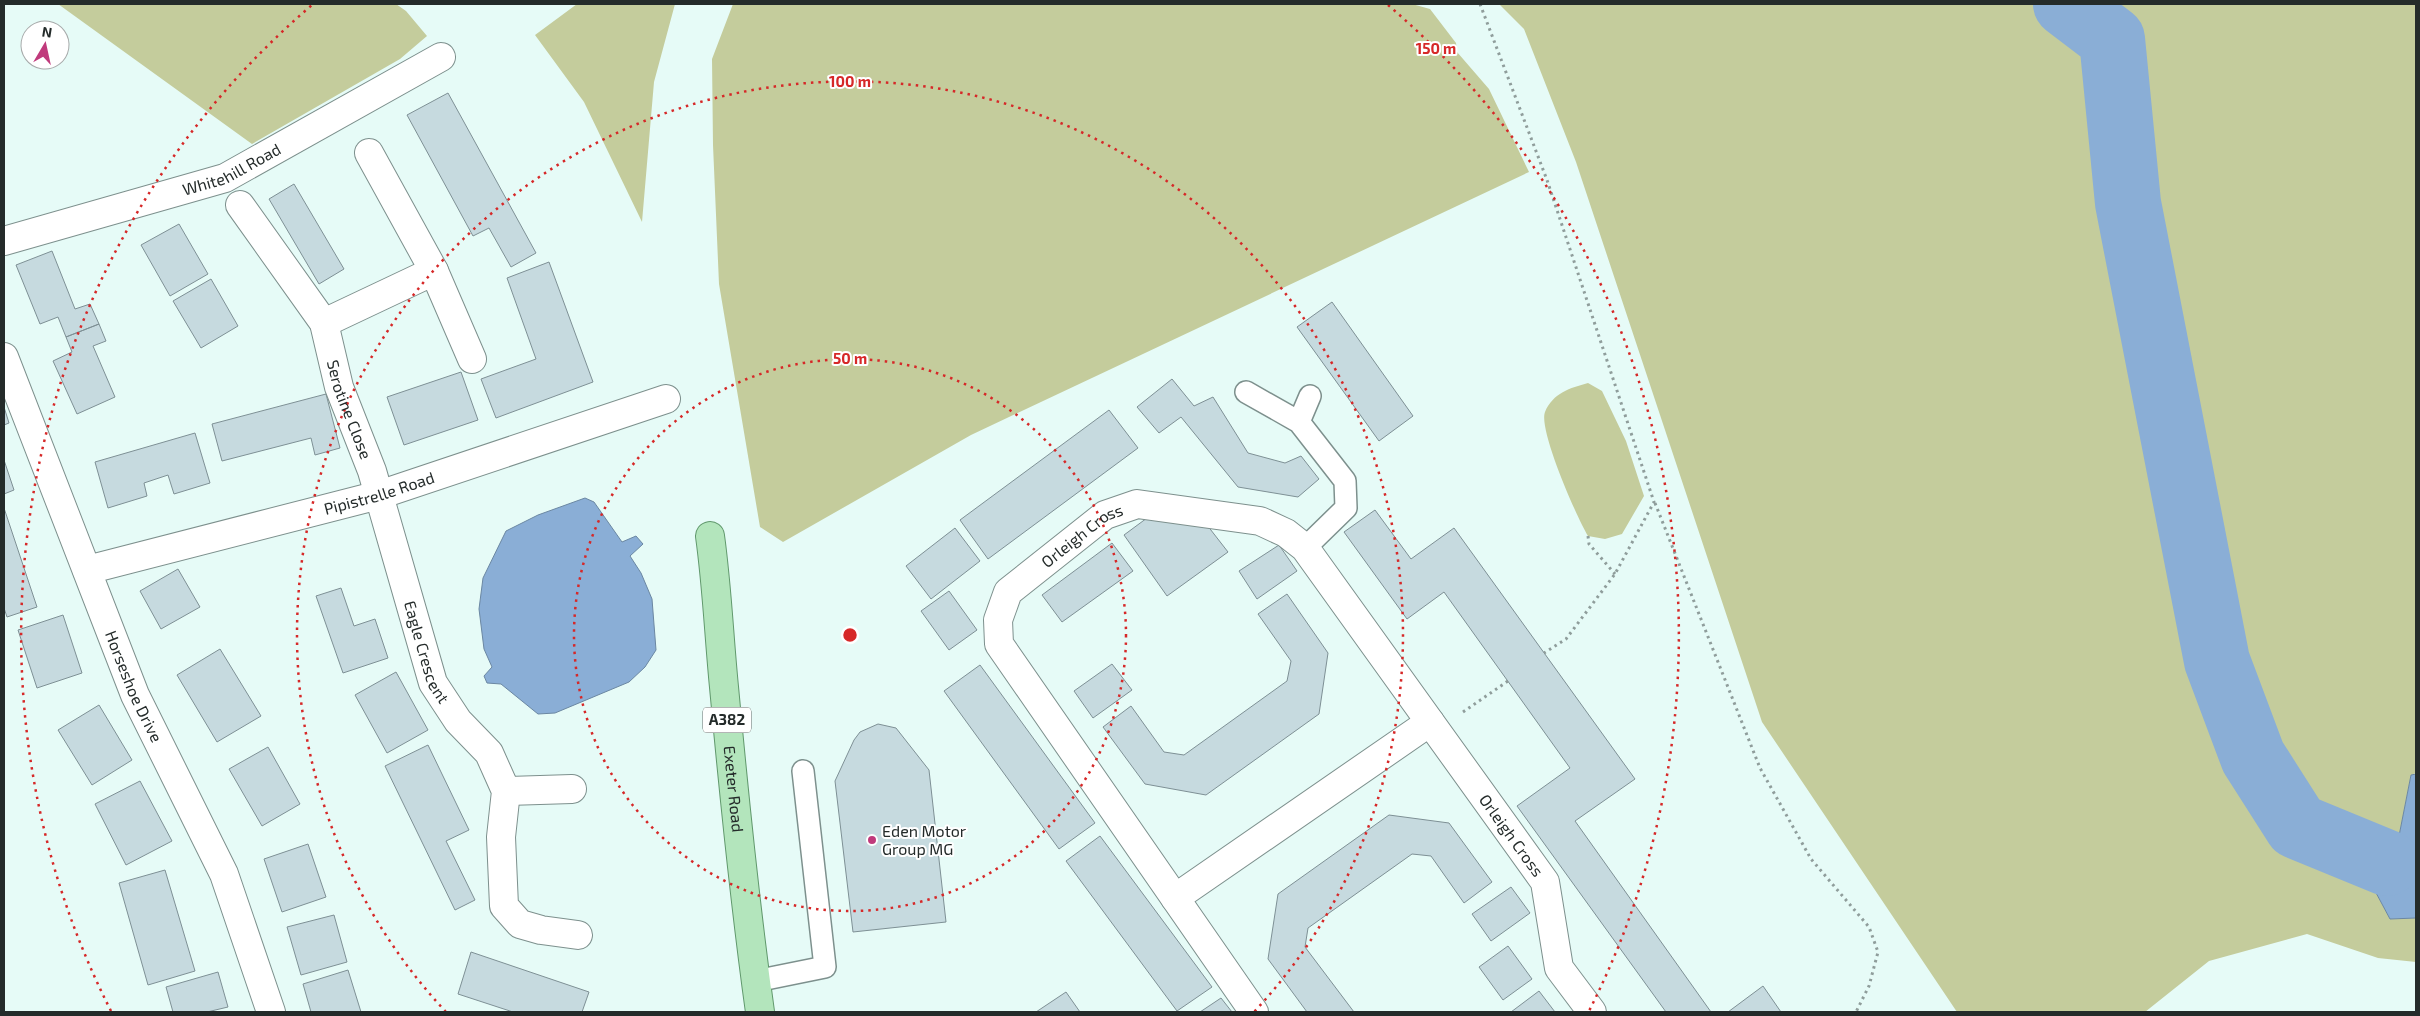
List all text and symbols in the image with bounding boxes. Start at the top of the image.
north arrow [20,20,70,70]
text: N [41,22,53,41]
text: 150 m [1416,39,1456,57]
text: 100 m [829,72,871,90]
street label: Whitehill Road [180,139,284,199]
text: 50 m [833,349,867,367]
street label: Serotine Close [324,358,376,461]
street label: Pipistrelle Road [322,467,437,518]
street label: Orleigh Cross [1037,500,1125,571]
street label: Eagle Crescent [401,598,454,707]
centre of rings [841,626,859,644]
street label: Horseshoe Drive [102,628,167,745]
road number: A382 [703,708,751,732]
street label: Exeter Road [721,745,748,833]
street label: Orleigh Cross [1476,790,1548,880]
place label: Eden Motor Group MG [882,821,967,858]
marker: Eden Motor Group MG [866,834,878,846]

